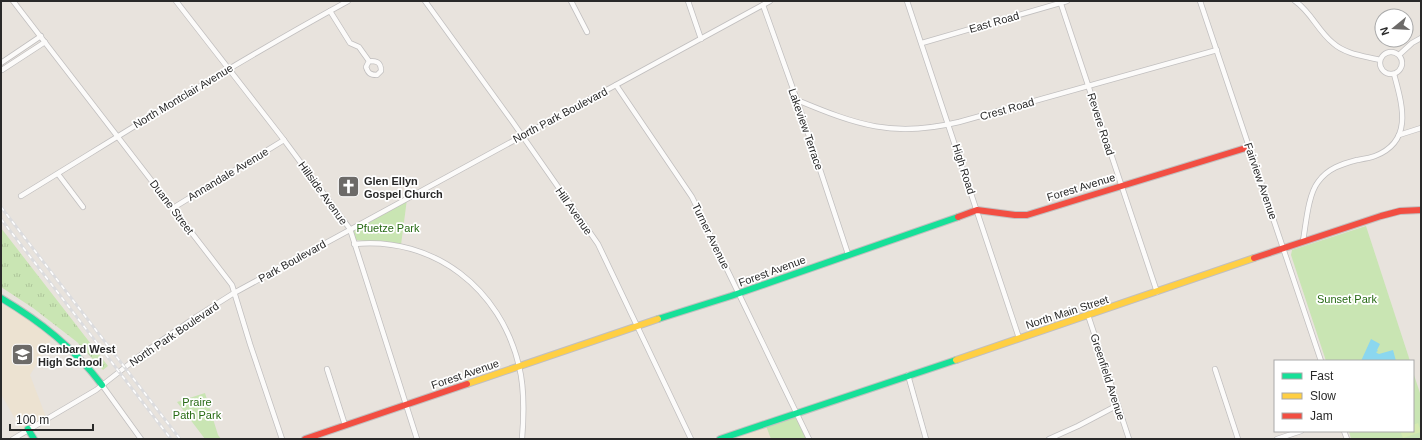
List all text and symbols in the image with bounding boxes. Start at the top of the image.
north arrow [1374,8,1414,48]
street label: East Road [968,9,1020,35]
text: N [1378,25,1391,37]
street label: North Montclair Avenue [131,61,235,131]
street label: North Park Boulevard [511,85,609,145]
street label: Lakeview Terrace [786,87,826,171]
street label: Revere Road [1085,91,1117,157]
street label: Crest Road [979,96,1035,122]
street label: Fairview Avenue [1242,141,1280,221]
street label: High Road [950,142,978,196]
street label: Annandale Avenue [185,145,271,203]
street label: Hillside Avenue [296,159,350,227]
street label: Forest Avenue [1045,171,1117,203]
church icon: Glen Ellyn Gospel Church [336,174,362,200]
place label: Glen Ellyn Gospel Church [364,175,443,200]
street label: Duane Street [148,178,196,236]
street label: Hill Avenue [553,185,595,237]
street label: Turner Avenue [690,201,732,271]
park label: Pfuetze Park [357,222,420,234]
street label: Park Boulevard [256,238,328,284]
street label: Forest Avenue [737,253,807,289]
street label: North Main Street [1024,293,1110,331]
park label: Sunset Park [1317,293,1377,305]
street label: North Park Boulevard [127,300,221,368]
street label: Greenfield Avenue [1088,332,1128,422]
school or university icon: Glenbard West High School [9,342,35,368]
place label: Glenbard West High School [38,343,116,368]
street label: Forest Avenue [430,357,500,391]
legend [1274,360,1414,432]
text: Fast [1310,369,1334,383]
text: Slow [1310,389,1336,403]
park label: Praire Path Park [173,396,222,421]
scale bar [10,406,93,432]
text: Jam [1310,409,1333,423]
text: 100 m [16,413,49,427]

